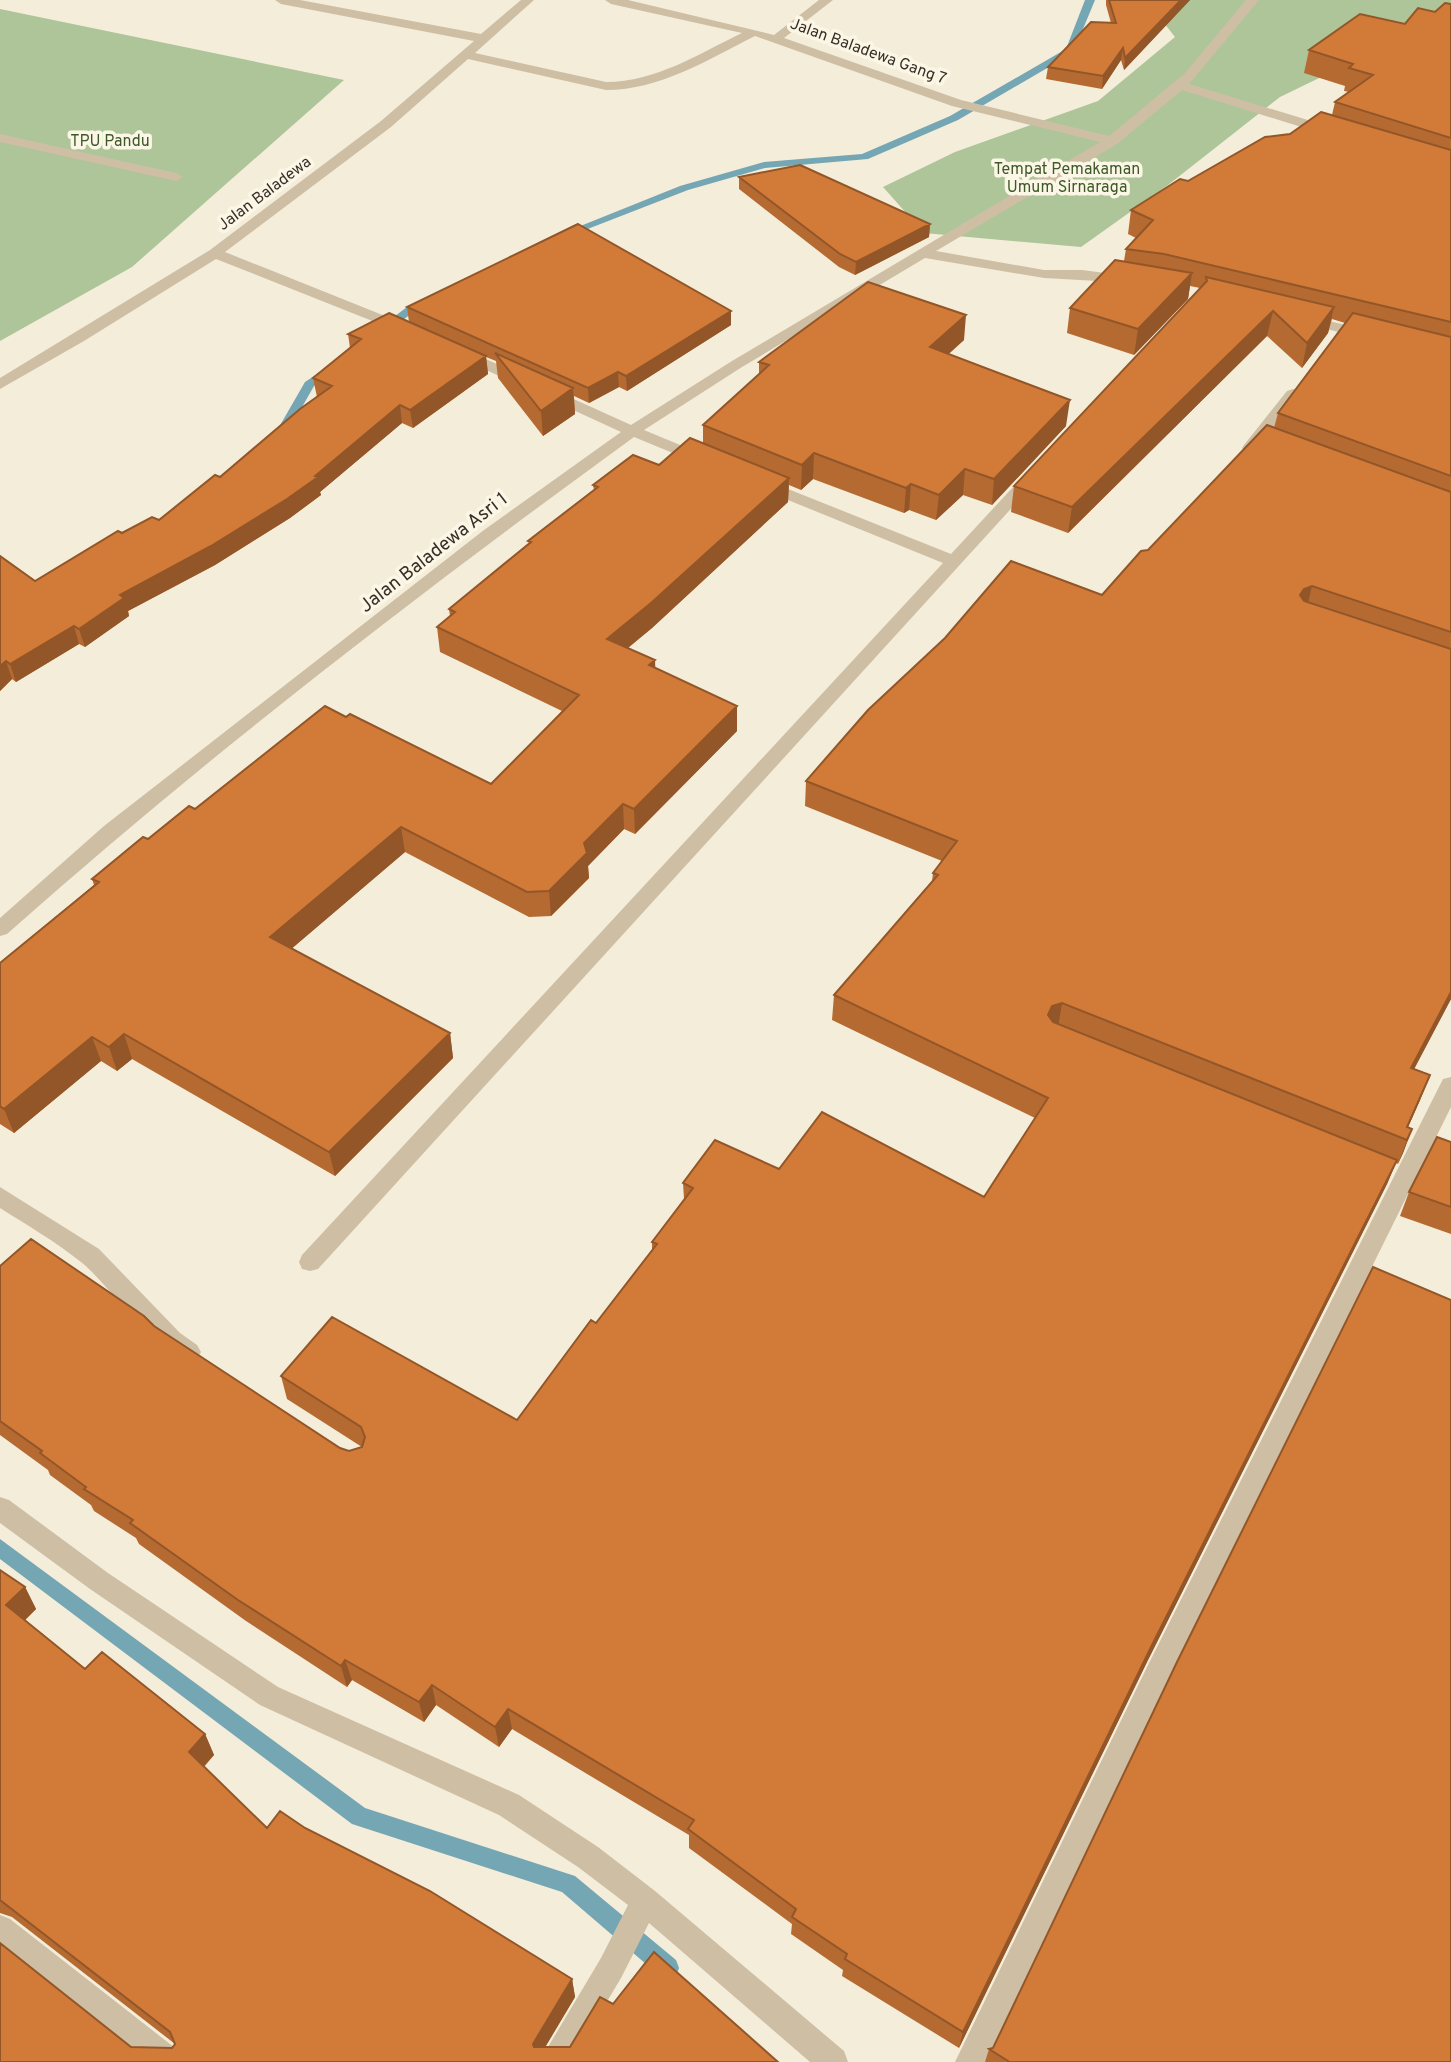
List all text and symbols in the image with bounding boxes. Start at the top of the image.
street label: Jalan Baladewa Gang 7 [787,14,949,90]
park label: TPU Pandu [70,132,150,152]
street label: Jalan Baladewa [214,152,316,236]
park label: Tempat Pemakaman Umum Sirnaraga [994,160,1140,198]
street label: Jalan Baladewa Asri 1 [355,488,513,618]

